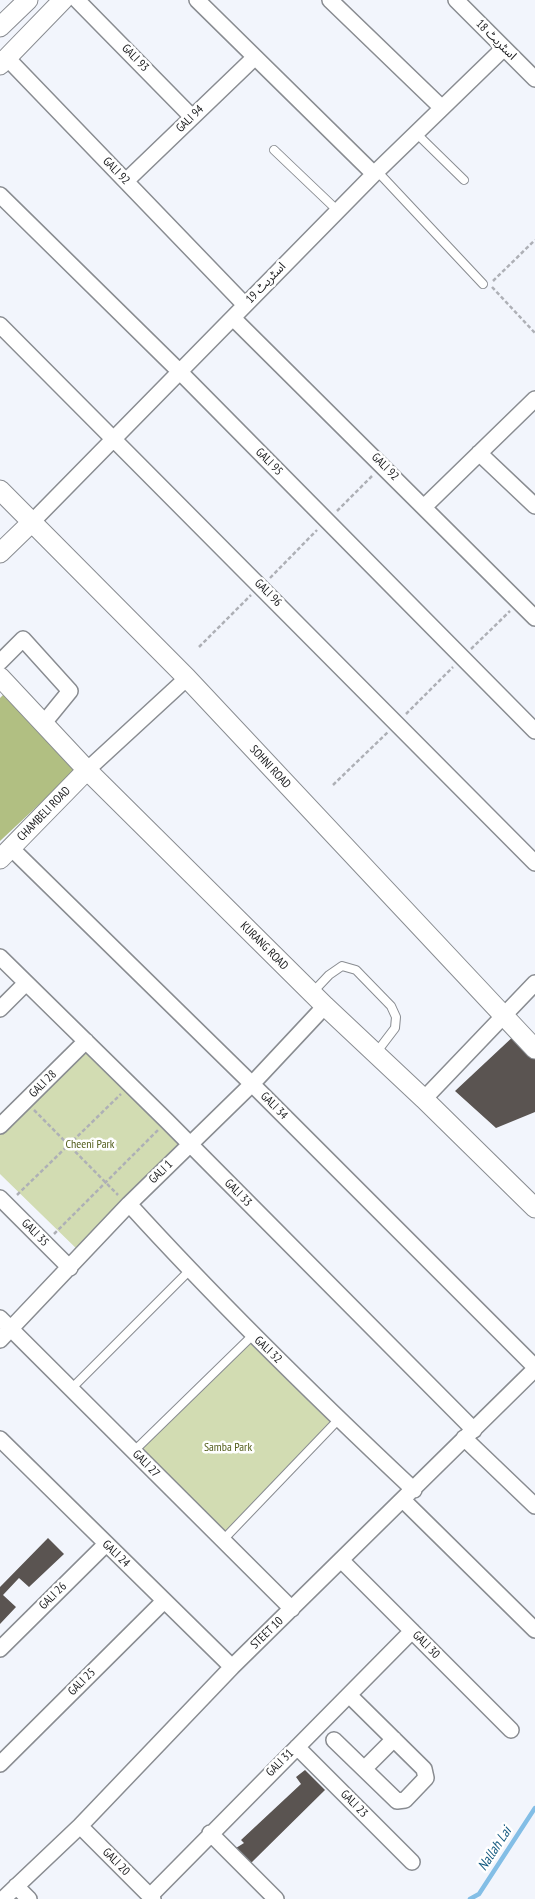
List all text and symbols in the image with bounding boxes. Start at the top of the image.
street label: اسٹریٹ 18 [473,17,519,63]
street label: GALI 93 [118,41,152,75]
street label: GALI 94 [173,102,207,136]
street label: GALI 92 [99,154,133,188]
street label: اسٹریٹ 19 [243,260,289,306]
street label: GALI 95 [252,445,286,479]
street label: GALI 92 [368,450,402,484]
street label: GALI 96 [251,576,285,610]
street label: SOHNI ROAD [246,742,294,792]
street label: CHAMBELI ROAD [14,784,74,844]
street label: KURANG ROAD [237,919,291,973]
street label: GALI 28 [26,1067,60,1101]
street label: GALI 34 [257,1089,291,1123]
park label: Cheeni Park [66,1138,114,1152]
street label: GALI 1 [146,1157,176,1187]
street label: GALI 33 [221,1176,255,1210]
street label: GALI 35 [18,1216,52,1250]
street label: GALI 32 [251,1333,285,1367]
park label: Samba Park [204,1441,252,1455]
street label: GALI 27 [129,1447,163,1481]
street label: GALI 24 [99,1537,133,1571]
street label: GALI 26 [36,1579,70,1613]
street label: STEET 10 [248,1614,286,1652]
street label: GALI 30 [409,1628,443,1662]
street label: GALI 25 [65,1665,99,1699]
street label: GALI 31 [263,1746,297,1780]
street label: GALI 23 [337,1787,371,1821]
water label: Nallah Lai [475,1824,515,1874]
street label: GALI 20 [99,1845,133,1879]

